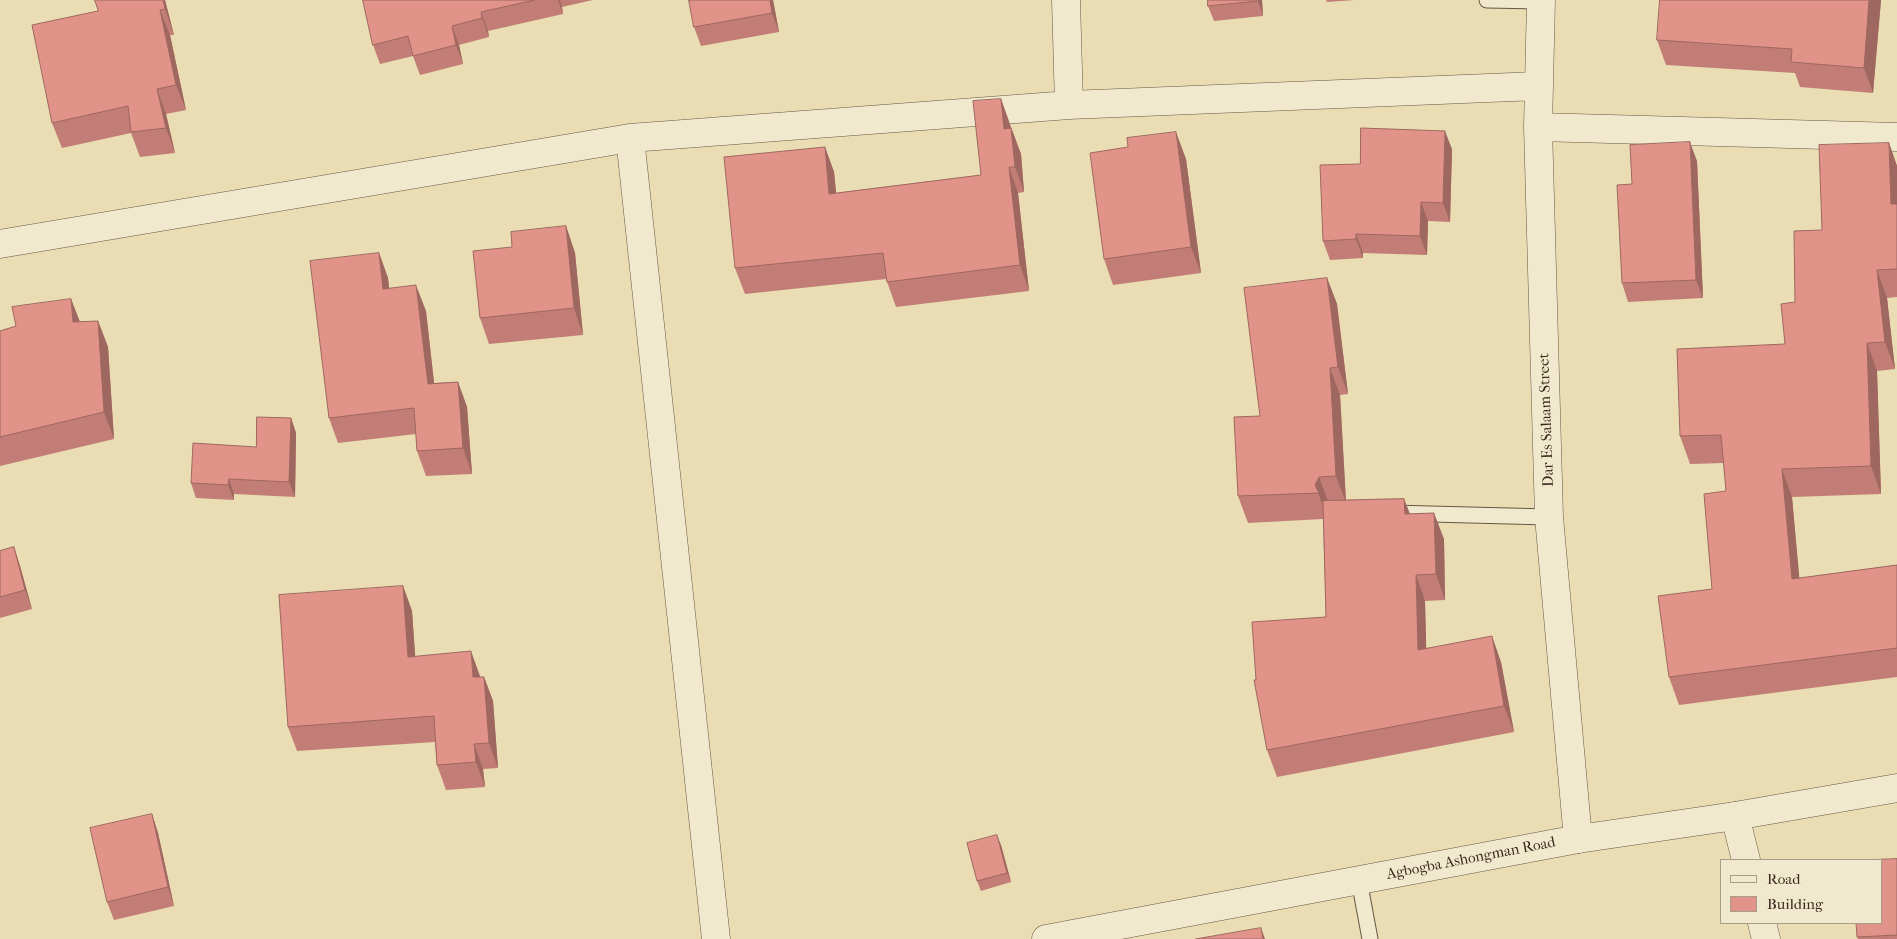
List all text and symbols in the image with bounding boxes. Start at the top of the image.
street label: Dar Es Salaam Street [1536,353,1558,487]
street label: Agbogba Ashongman Road [1385,834,1557,884]
legend [1720,859,1882,924]
text: Road [1767,870,1800,888]
text: Building [1767,895,1823,913]

